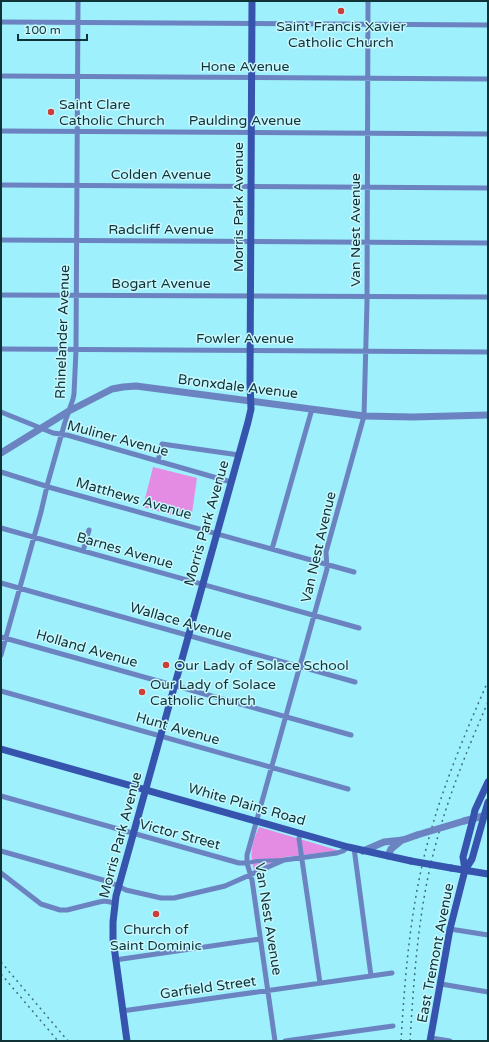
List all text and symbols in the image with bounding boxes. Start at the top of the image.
marker: Saint Francis Xavier Catholic Church [336,6,346,16]
scale bar [18,16,87,42]
place label: Saint Francis Xavier Catholic Church [276,18,406,51]
text: 100 m [24,23,61,37]
street label: Hone Avenue [200,58,290,75]
place label: Saint Clare Catholic Church [59,96,165,129]
marker: Saint Clare Catholic Church [46,107,56,117]
street label: Paulding Avenue [189,112,301,129]
street label: Morris Park Avenue [230,142,247,272]
street label: Colden Avenue [111,166,211,183]
street label: Van Nest Avenue [347,173,364,287]
street label: Radcliff Avenue [108,221,214,238]
street label: Rhinelander Avenue [52,265,73,399]
street label: Bogart Avenue [111,275,211,292]
street label: Fowler Avenue [196,330,294,347]
street label: Bronxdale Avenue [177,371,299,402]
street label: Muliner Avenue [65,417,171,460]
street label: Morris Park Avenue [180,458,233,588]
street label: Matthews Avenue [74,474,194,523]
street label: Van Nest Avenue [297,490,340,604]
street label: Barnes Avenue [75,529,175,572]
street label: Wallace Avenue [128,599,234,644]
street label: Holland Avenue [34,626,140,671]
place label: Our Lady of Solace School [174,657,349,674]
marker: Our Lady of Solace School [161,660,171,670]
place label: Our Lady of Solace Catholic Church [150,676,276,709]
marker: Our Lady of Solace Catholic Church [137,687,147,697]
street label: Hunt Avenue [134,708,222,749]
street label: Morris Park Avenue [95,770,146,900]
street label: White Plains Road [186,780,307,829]
street label: Victor Street [137,815,223,854]
street label: Van Nest Avenue [251,862,286,977]
street label: East Tremont Avenue [414,882,457,1024]
marker: Church of Saint Dominic [151,909,161,919]
place label: Church of Saint Dominic [110,921,202,954]
street label: Garfield Street [159,972,258,1003]

